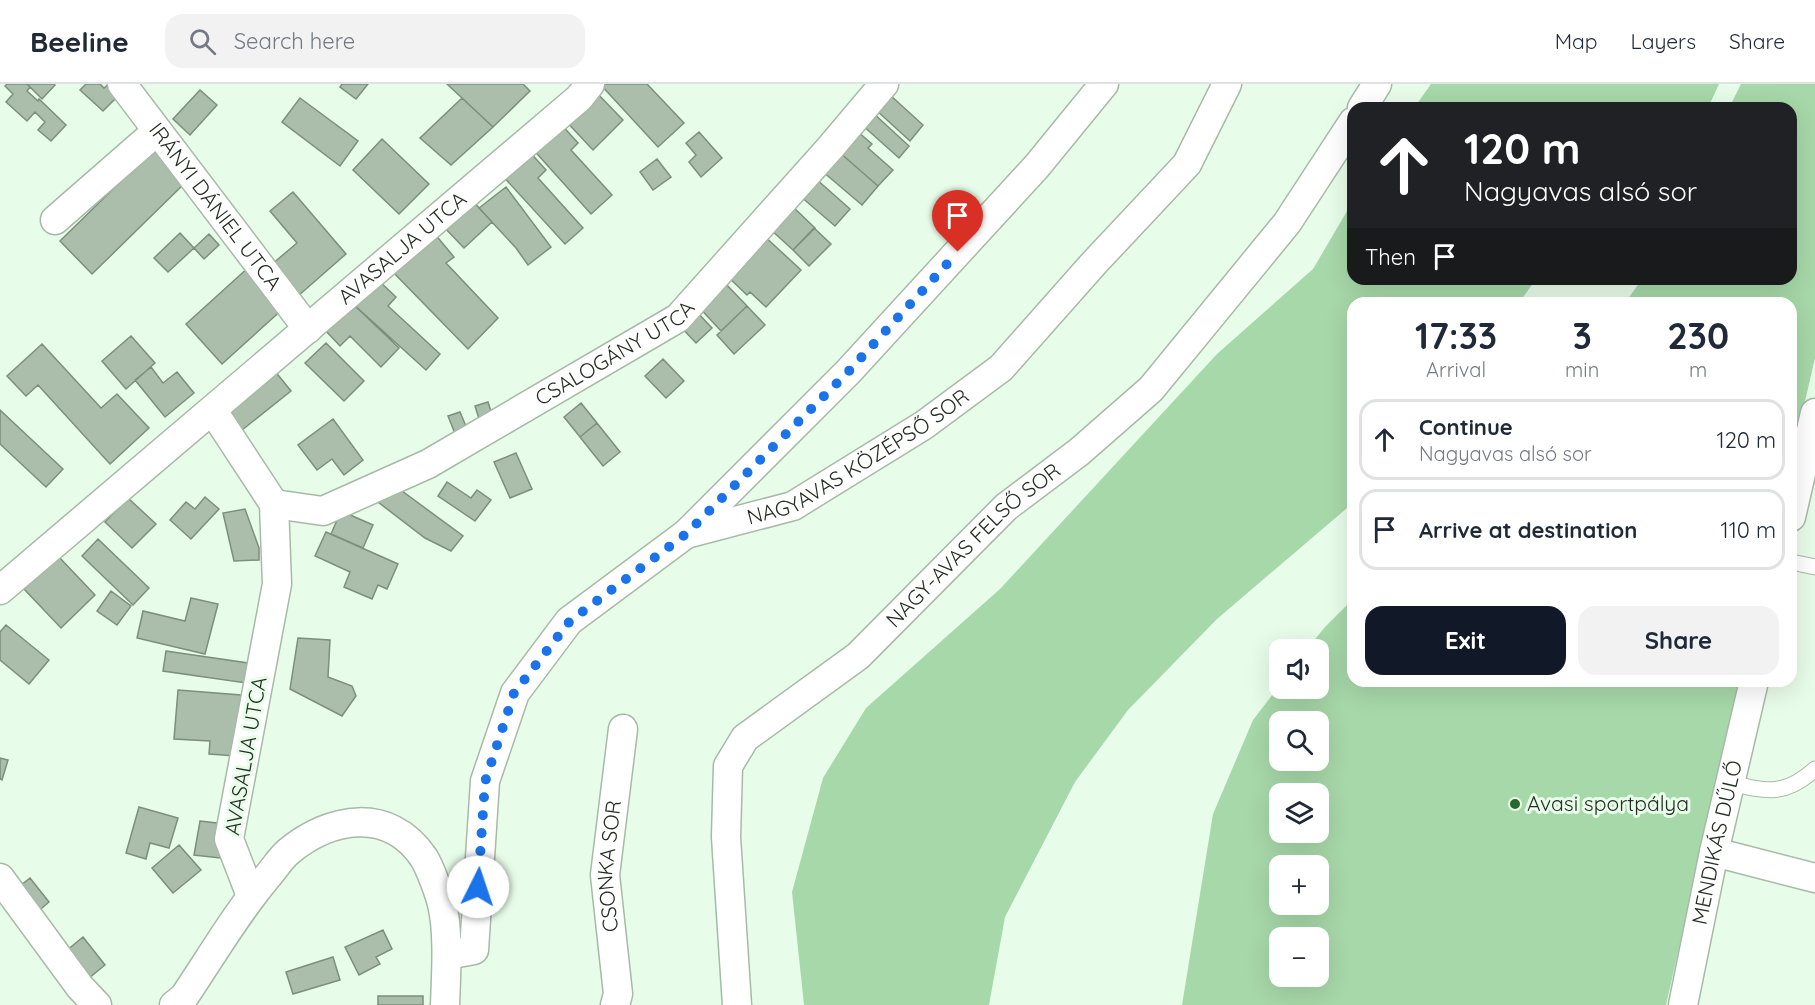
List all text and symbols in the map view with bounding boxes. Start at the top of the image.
search box [165,14,585,68]
text: Beeline [30,24,129,59]
icon: search [186,25,219,58]
text: Search here [234,27,355,55]
text: Map [1555,28,1598,54]
text: Layers [1631,28,1696,54]
text: Share [1729,28,1785,54]
street label: IRÁNYI DÁNIEL UTCA [144,117,288,295]
text: 120 m [1464,122,1581,175]
icon: ahead [1365,126,1443,204]
text: Nagyavas alsó sor [1464,174,1697,208]
street label: AVASALJA UTCA [332,185,471,309]
pin [932,190,983,252]
icon: arrive [941,199,974,232]
icon: arrive [1428,240,1461,273]
text: Then [1365,243,1416,271]
street label: CSALOGÁNY UTCA [530,295,699,411]
text: 17:33 [1415,313,1497,358]
text: 3 [1572,313,1592,358]
text: 230 [1667,313,1729,358]
text: Arrival [1426,357,1486,382]
text: min [1565,357,1599,382]
text: m [1689,357,1707,382]
street label: NAGYAVAS KÖZÉPSŐ SOR [744,382,973,530]
text: Continue [1419,413,1513,441]
icon: ahead [1368,423,1401,456]
text: 120 m [1717,426,1776,454]
text: Nagyavas alsó sor [1419,441,1592,466]
street label: NAGY-AVAS FELSŐ SOR [880,457,1065,632]
icon: arrive [1368,513,1401,546]
text: Arrive at destination [1419,516,1637,544]
text: 110 m [1721,516,1776,544]
button: Exit [1365,606,1566,675]
button: Share [1578,606,1779,675]
map controls [1269,639,1329,987]
button: sound [1269,639,1329,699]
street label: AVASALJA UTCA [218,674,272,837]
button: search [1269,711,1329,771]
street label: MENDIKÁS DŰLŐ [1686,758,1747,927]
button: layers [1269,783,1329,843]
place label: Avasi sportpálya [1527,790,1689,816]
marker: Avasi sportpálya [1508,797,1522,811]
street label: CSONKA SOR [591,799,626,934]
position arrow [446,855,510,919]
button: + [1269,855,1329,915]
button: − [1269,927,1329,987]

